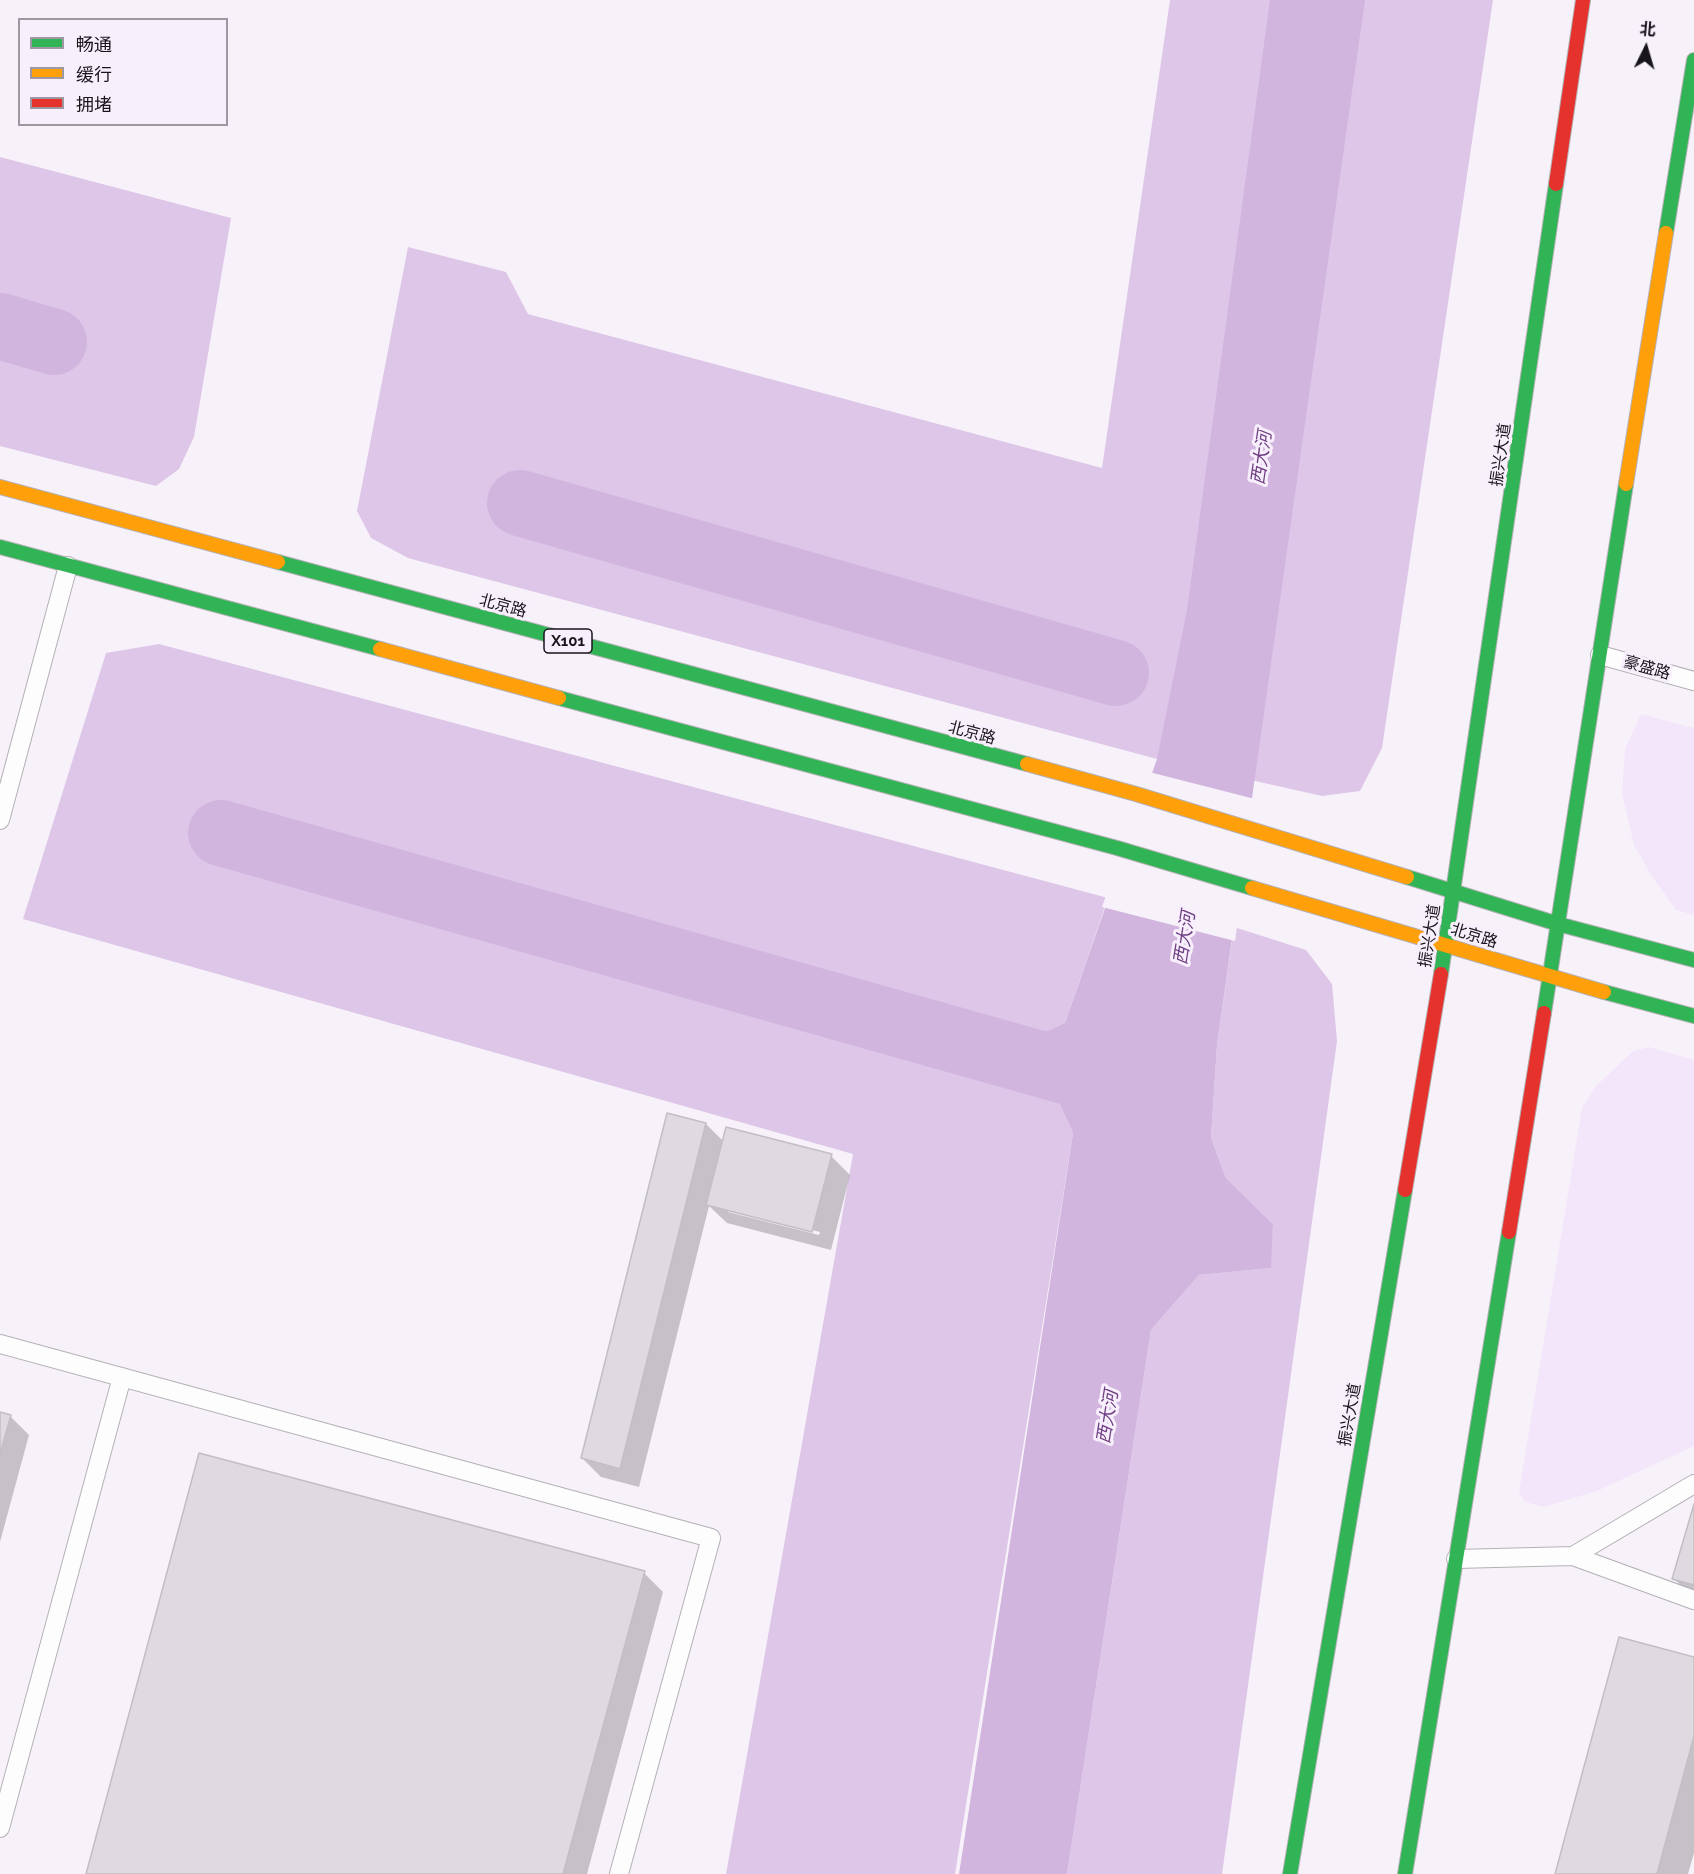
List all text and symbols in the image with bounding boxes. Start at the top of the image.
legend [18,18,228,126]
north arrow [1616,18,1676,78]
text: 北 [1639,19,1656,40]
text: 畅通 [76,34,112,55]
text: 缓行 [76,64,112,85]
text: 拥堵 [76,94,112,115]
street label: 振兴大道 [1487,422,1515,488]
water label: 西大河 [1248,430,1276,486]
street label: 北京路 [477,591,529,621]
road number: X101 [544,629,592,653]
street label: 豪盛路 [1621,652,1673,684]
street label: 北京路 [946,718,998,748]
street label: 振兴大道 [1416,903,1444,969]
water label: 西大河 [1170,910,1200,966]
street label: 北京路 [1448,920,1500,952]
street label: 振兴大道 [1335,1382,1365,1448]
water label: 西大河 [1093,1389,1123,1445]

